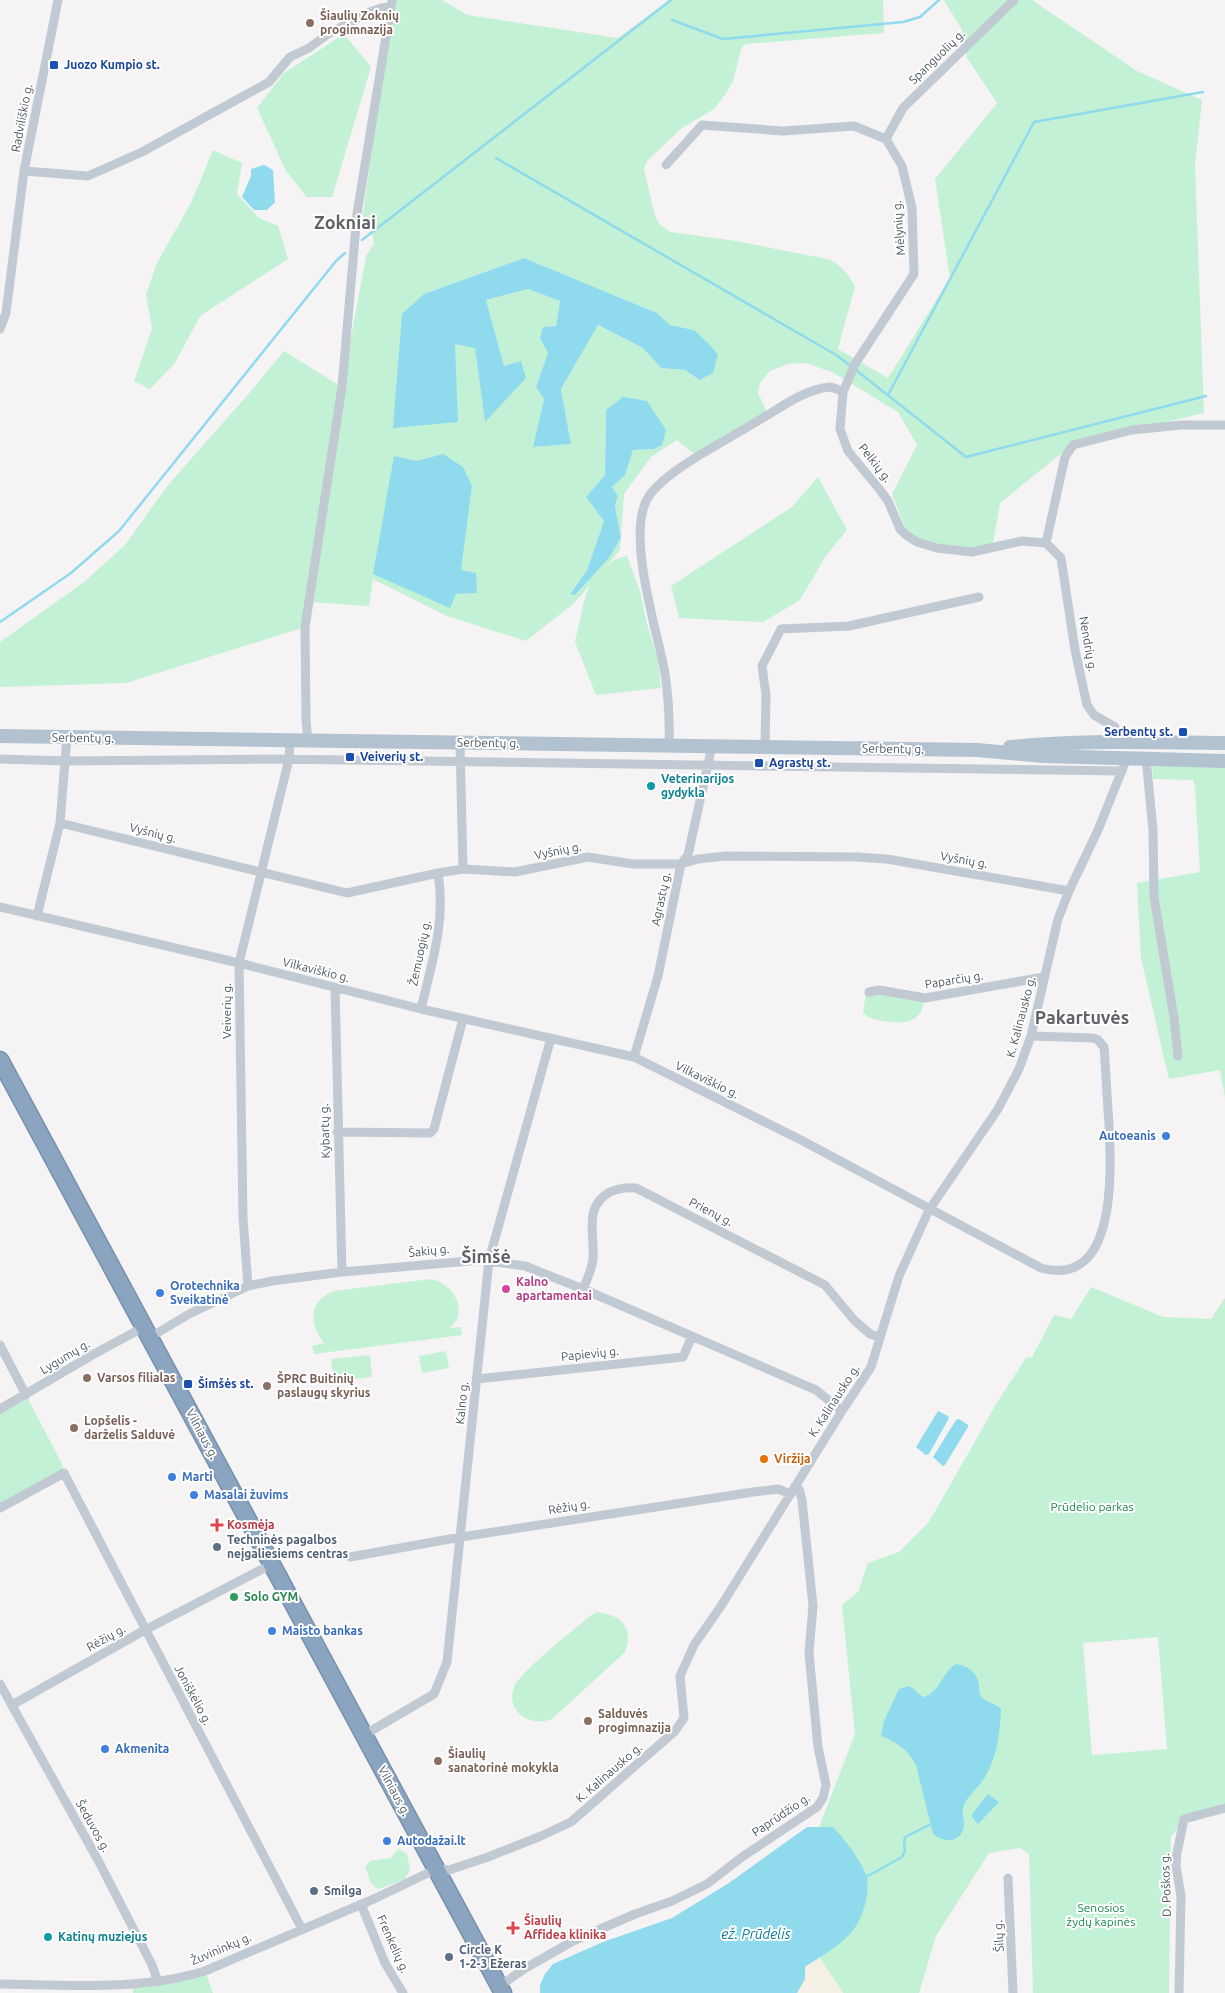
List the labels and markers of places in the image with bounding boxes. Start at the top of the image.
place label: Šiaulių Zoknių progimnazija [320,7,399,36]
marker: Šiaulių Zoknių progimnazija [304,17,316,29]
place label: Juozo Kumpio st. [64,58,160,71]
marker: Juozo Kumpio st. [48,59,60,71]
place label: Serbentų st. [1104,725,1173,739]
marker: Serbentų st. [1177,726,1189,738]
place label: Veiverių st. [360,750,423,764]
marker: Veiverių st. [344,751,356,763]
place label: Agrastų st. [769,756,830,770]
marker: Agrastų st. [753,757,765,769]
place label: Veterinarijos gydykla [661,772,735,799]
marker: Veterinarijos gydykla [645,780,657,792]
place label: Autoeanis [1099,1129,1156,1142]
marker: Autoeanis [1160,1130,1172,1142]
place label: Kalno apartamentai [516,1275,592,1302]
place label: Orotechnika Sveikatinė [170,1279,240,1306]
marker: Kalno apartamentai [500,1283,512,1295]
marker: Orotechnika Sveikatinė [154,1287,166,1299]
place label: ŠPRC Buitinių paslaugų skyrius [277,1370,371,1400]
place label: Varsos filialas [97,1371,176,1384]
marker: Varsos filialas [81,1372,93,1384]
place label: Šimšės st. [198,1375,254,1390]
marker: Šimšės st. [182,1378,194,1390]
marker: ŠPRC Buitinių paslaugų skyrius [261,1380,273,1392]
place label: Lopšelis - darželis Salduvė [84,1414,175,1441]
marker: Lopšelis - darželis Salduvė [68,1422,80,1434]
place label: Viržija [774,1452,811,1465]
marker: Viržija [758,1453,770,1465]
place label: Marti [182,1470,213,1483]
marker: Marti [166,1471,178,1483]
place label: Masalai žuvims [204,1488,289,1501]
marker: Masalai žuvims [188,1489,200,1501]
place label: Kosmėja [227,1518,275,1531]
marker: Kosmėja [211,1519,223,1531]
place label: Techninės pagalbos neįgaliesiems centras [227,1533,349,1562]
marker: Techninės pagalbos neįgaliesiems centras [211,1541,223,1553]
place label: Solo GYM [244,1590,298,1603]
marker: Solo GYM [228,1591,240,1603]
place label: Maisto bankas [282,1624,363,1637]
marker: Maisto bankas [266,1625,278,1637]
place label: Salduvės progimnazija [598,1707,671,1734]
marker: Salduvės progimnazija [582,1715,594,1727]
place label: Akmenita [115,1742,169,1755]
marker: Akmenita [99,1743,111,1755]
place label: Šiaulių sanatorinė mokykla [448,1745,559,1774]
marker: Šiaulių sanatorinė mokykla [432,1755,444,1767]
place label: Autodažai.lt [397,1834,466,1847]
marker: Autodažai.lt [381,1835,393,1847]
place label: Smilga [324,1884,362,1897]
marker: Smilga [308,1885,320,1897]
place label: Šiaulių Affidea klinika [524,1912,606,1941]
marker: Šiaulių Affidea klinika [506,1921,520,1935]
place label: Katinų muziejus [58,1930,148,1944]
marker: Katinų muziejus [42,1931,54,1943]
place label: Circle K 1-2-3 Ežeras [459,1943,527,1970]
marker: Circle K 1-2-3 Ežeras [443,1951,455,1963]

